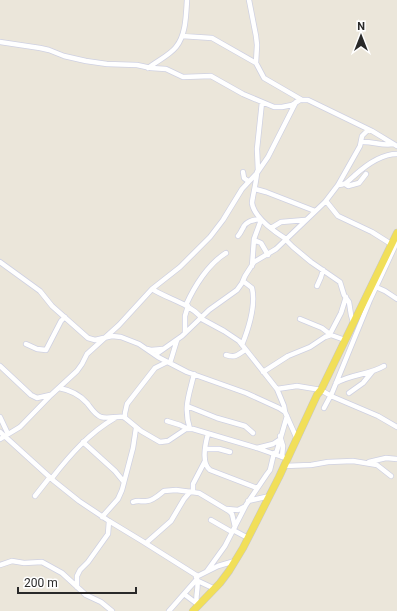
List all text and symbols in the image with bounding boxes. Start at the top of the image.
north arrow [341,16,381,56]
text: N [357,20,365,33]
scale bar [18,569,136,595]
text: 200 m [24,576,58,590]

